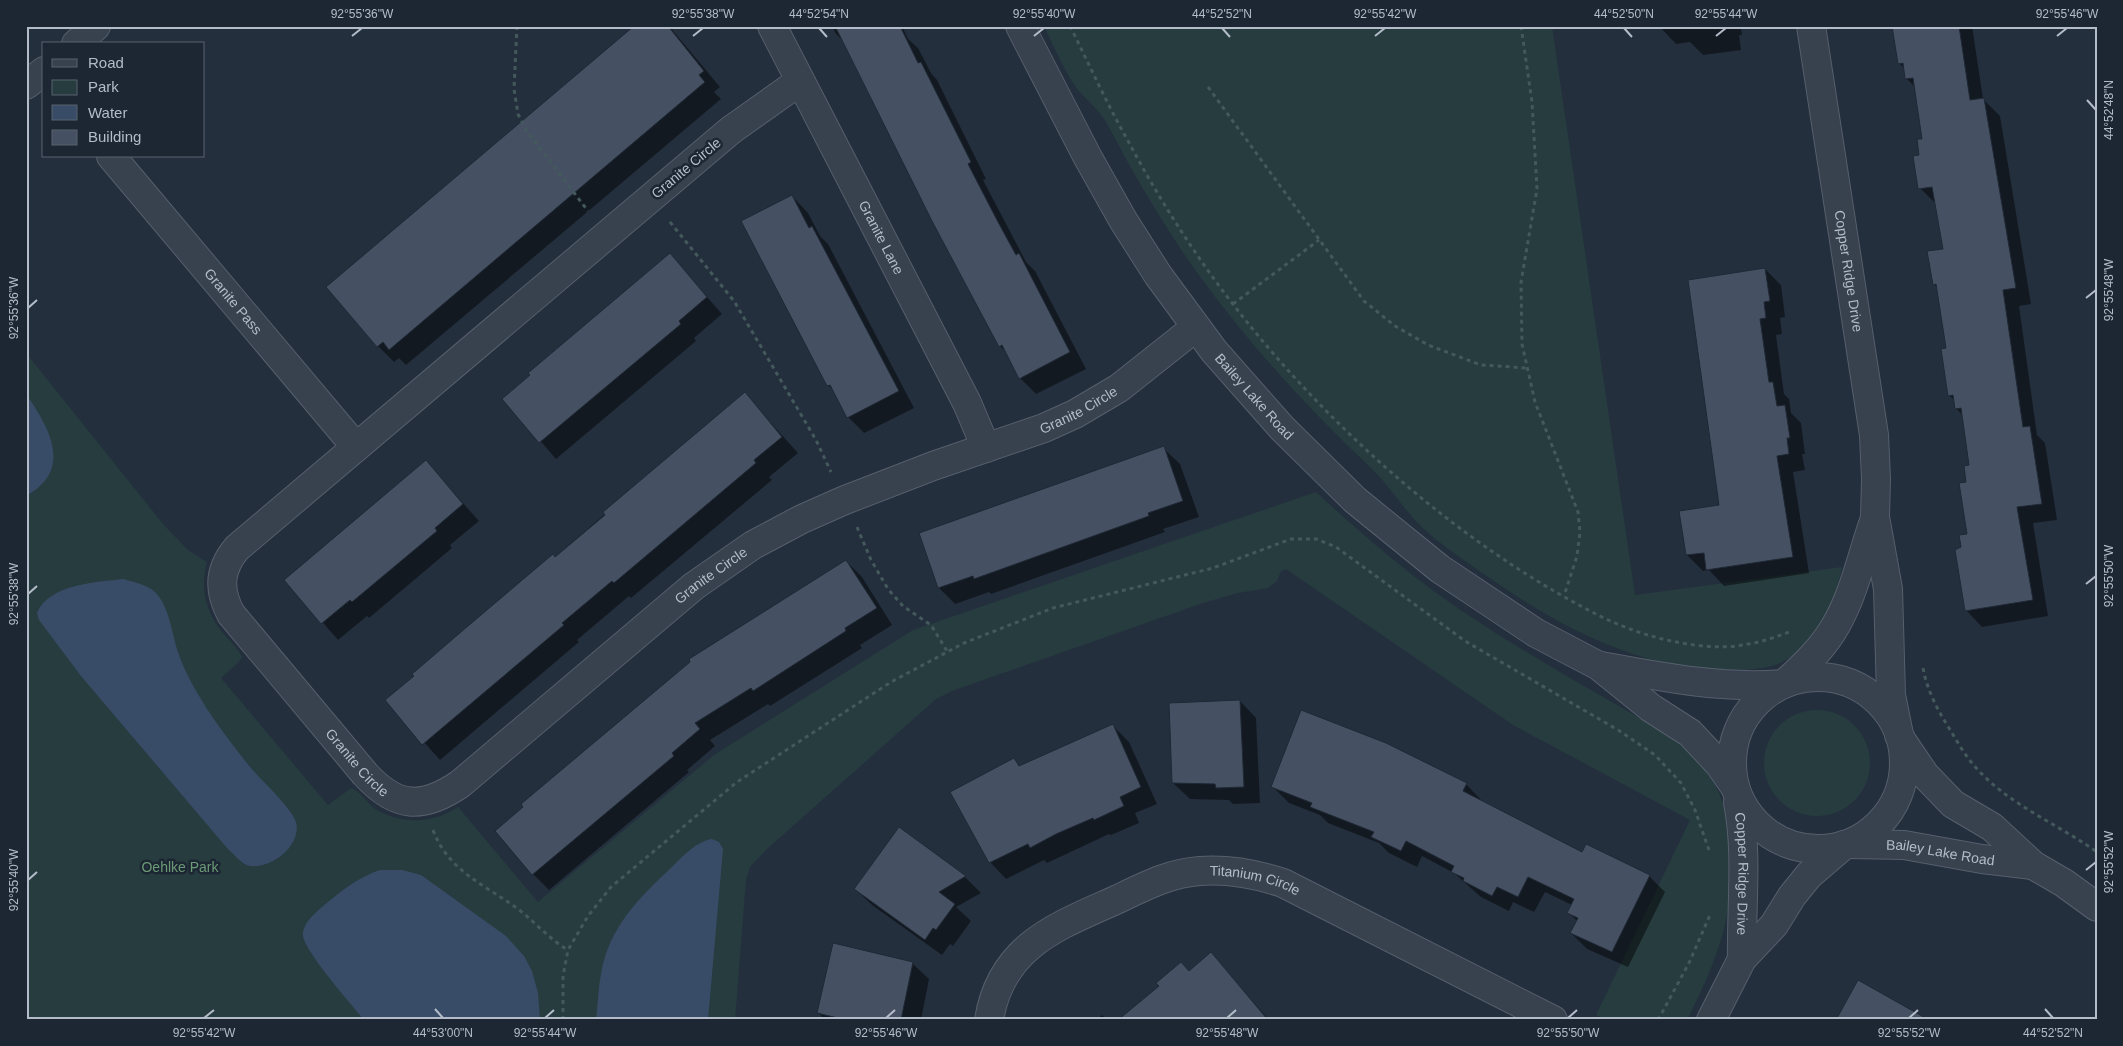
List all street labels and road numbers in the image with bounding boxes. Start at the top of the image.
street label: Granite Circle [648,134,724,202]
street label: Granite Lane [856,198,907,277]
street label: Copper Ridge Drive [1831,209,1866,333]
street label: Granite Pass [201,265,266,337]
street label: Bailey Lake Road [1212,350,1297,443]
street label: Granite Circle [1037,383,1120,437]
street label: Granite Circle [671,544,750,607]
street label: Granite Circle [323,725,392,800]
street label: Copper Ridge Drive [1732,811,1751,935]
street label: Bailey Lake Road [1886,837,1996,868]
street label: Titanium Circle [1210,863,1303,898]

